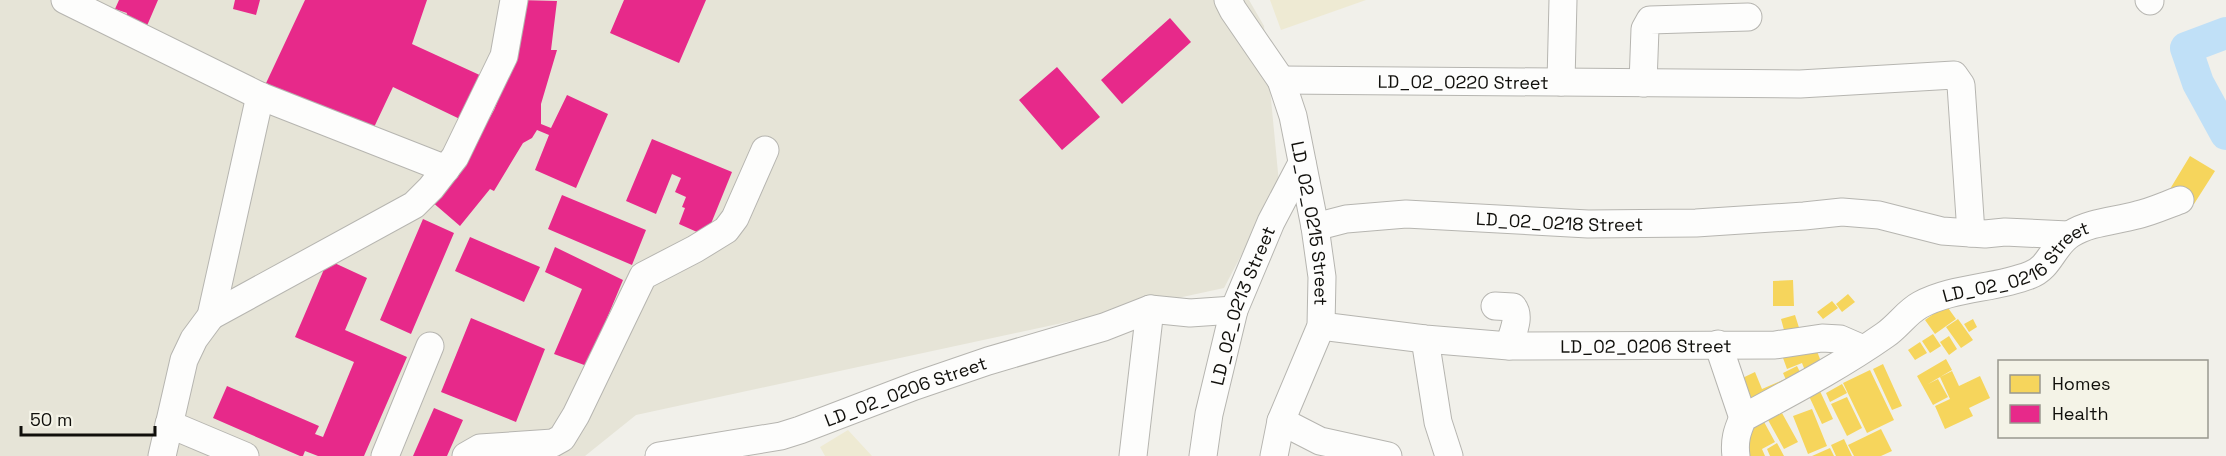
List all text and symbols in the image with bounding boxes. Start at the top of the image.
street label: LD_02_0220 Street [1377,69,1549,94]
street label: LD_02_0215 Street [1287,139,1334,306]
street label: LD_02_0218 Street [1475,206,1643,235]
street label: LD_02_0216 Street [1939,215,2092,307]
street label: LD_02_0213 Street [1205,222,1280,387]
street label: LD_02_0206 Street [1560,334,1732,357]
street label: LD_02_0206 Street [821,351,990,431]
legend [1998,360,2208,438]
text: Homes [2052,372,2111,395]
scale bar [21,399,154,437]
text: Health [2052,402,2109,425]
text: 50 m [30,408,72,431]

